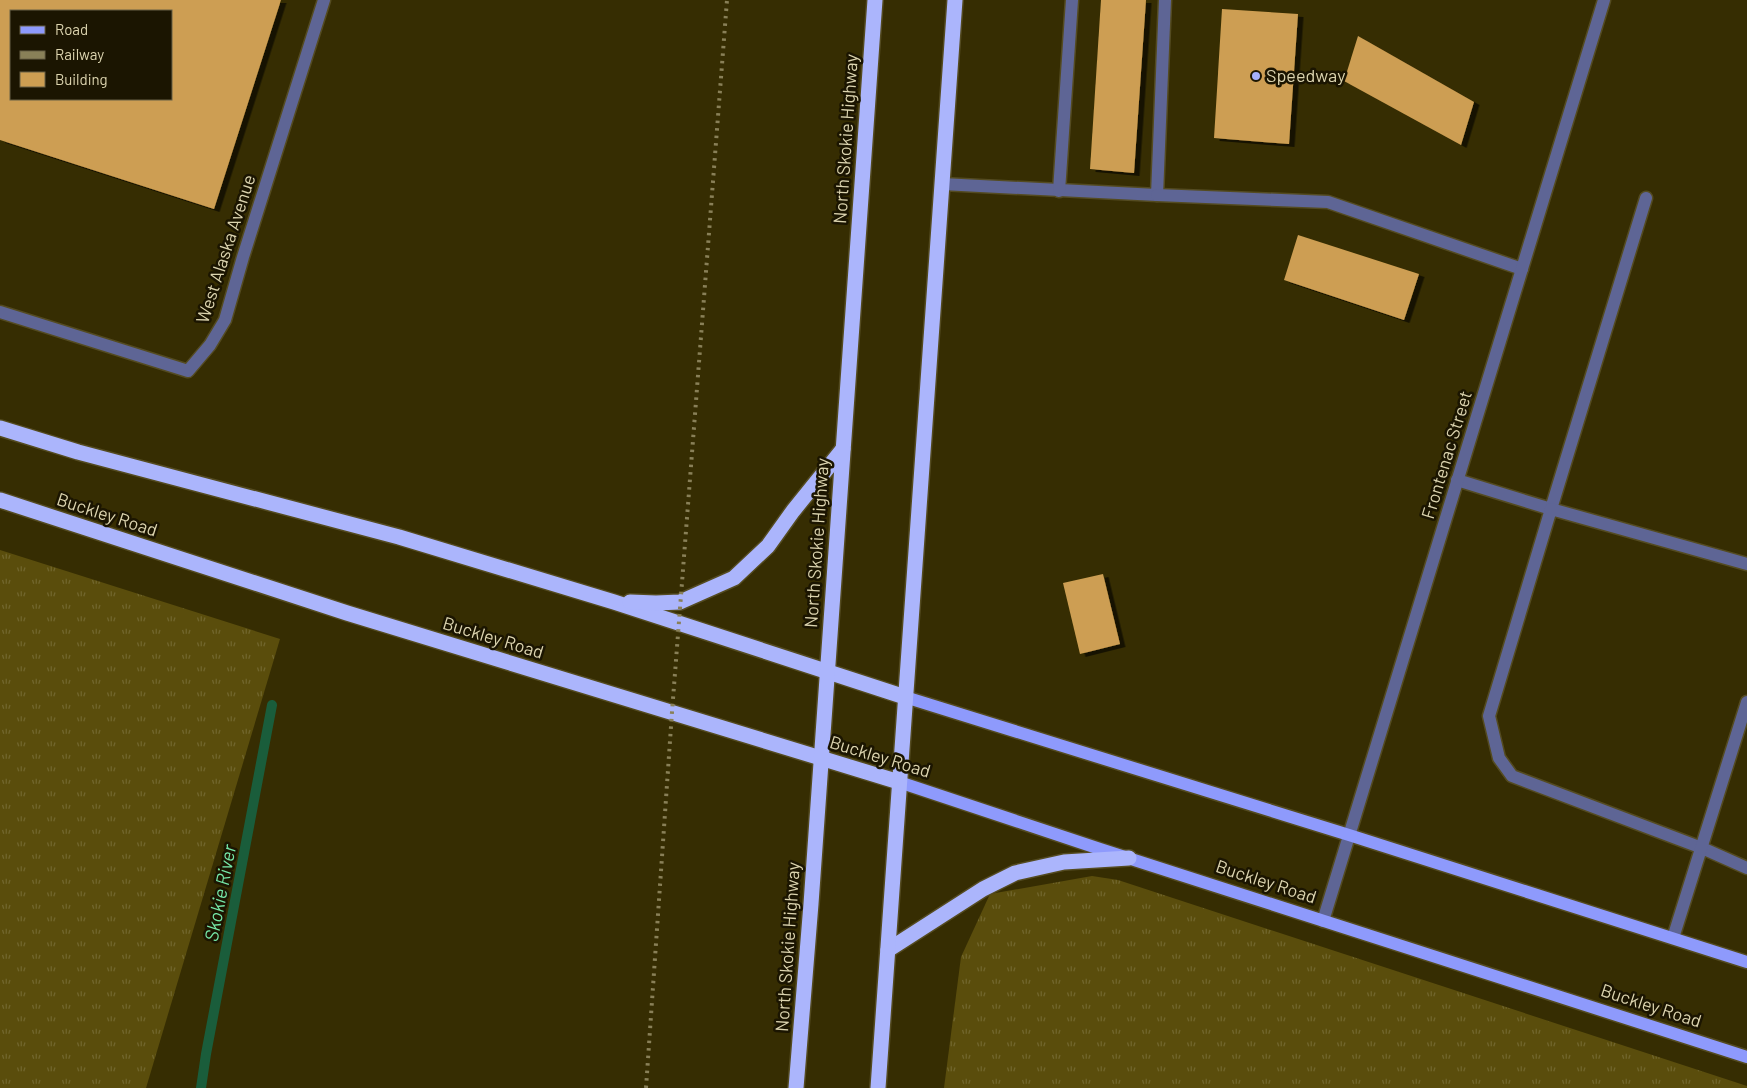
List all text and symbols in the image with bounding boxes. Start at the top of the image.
legend [10,10,172,100]
text: Road [55,20,88,38]
text: Railway [55,45,104,63]
street label: North Skokie Highway [828,53,862,225]
place label: Speedway [1266,64,1346,86]
text: Building [55,70,108,88]
marker: Speedway [1250,70,1262,82]
street label: West Alaska Avenue [191,172,259,326]
street label: Frontenac Street [1416,388,1476,521]
street label: North Skokie Highway [799,457,833,629]
street label: Buckley Road [54,487,160,541]
street label: Buckley Road [440,611,546,663]
street label: Buckley Road [827,730,933,782]
water label: Skokie River [199,841,240,943]
street label: Buckley Road [1213,854,1319,908]
street label: North Skokie Highway [770,861,804,1033]
street label: Buckley Road [1598,978,1704,1032]

